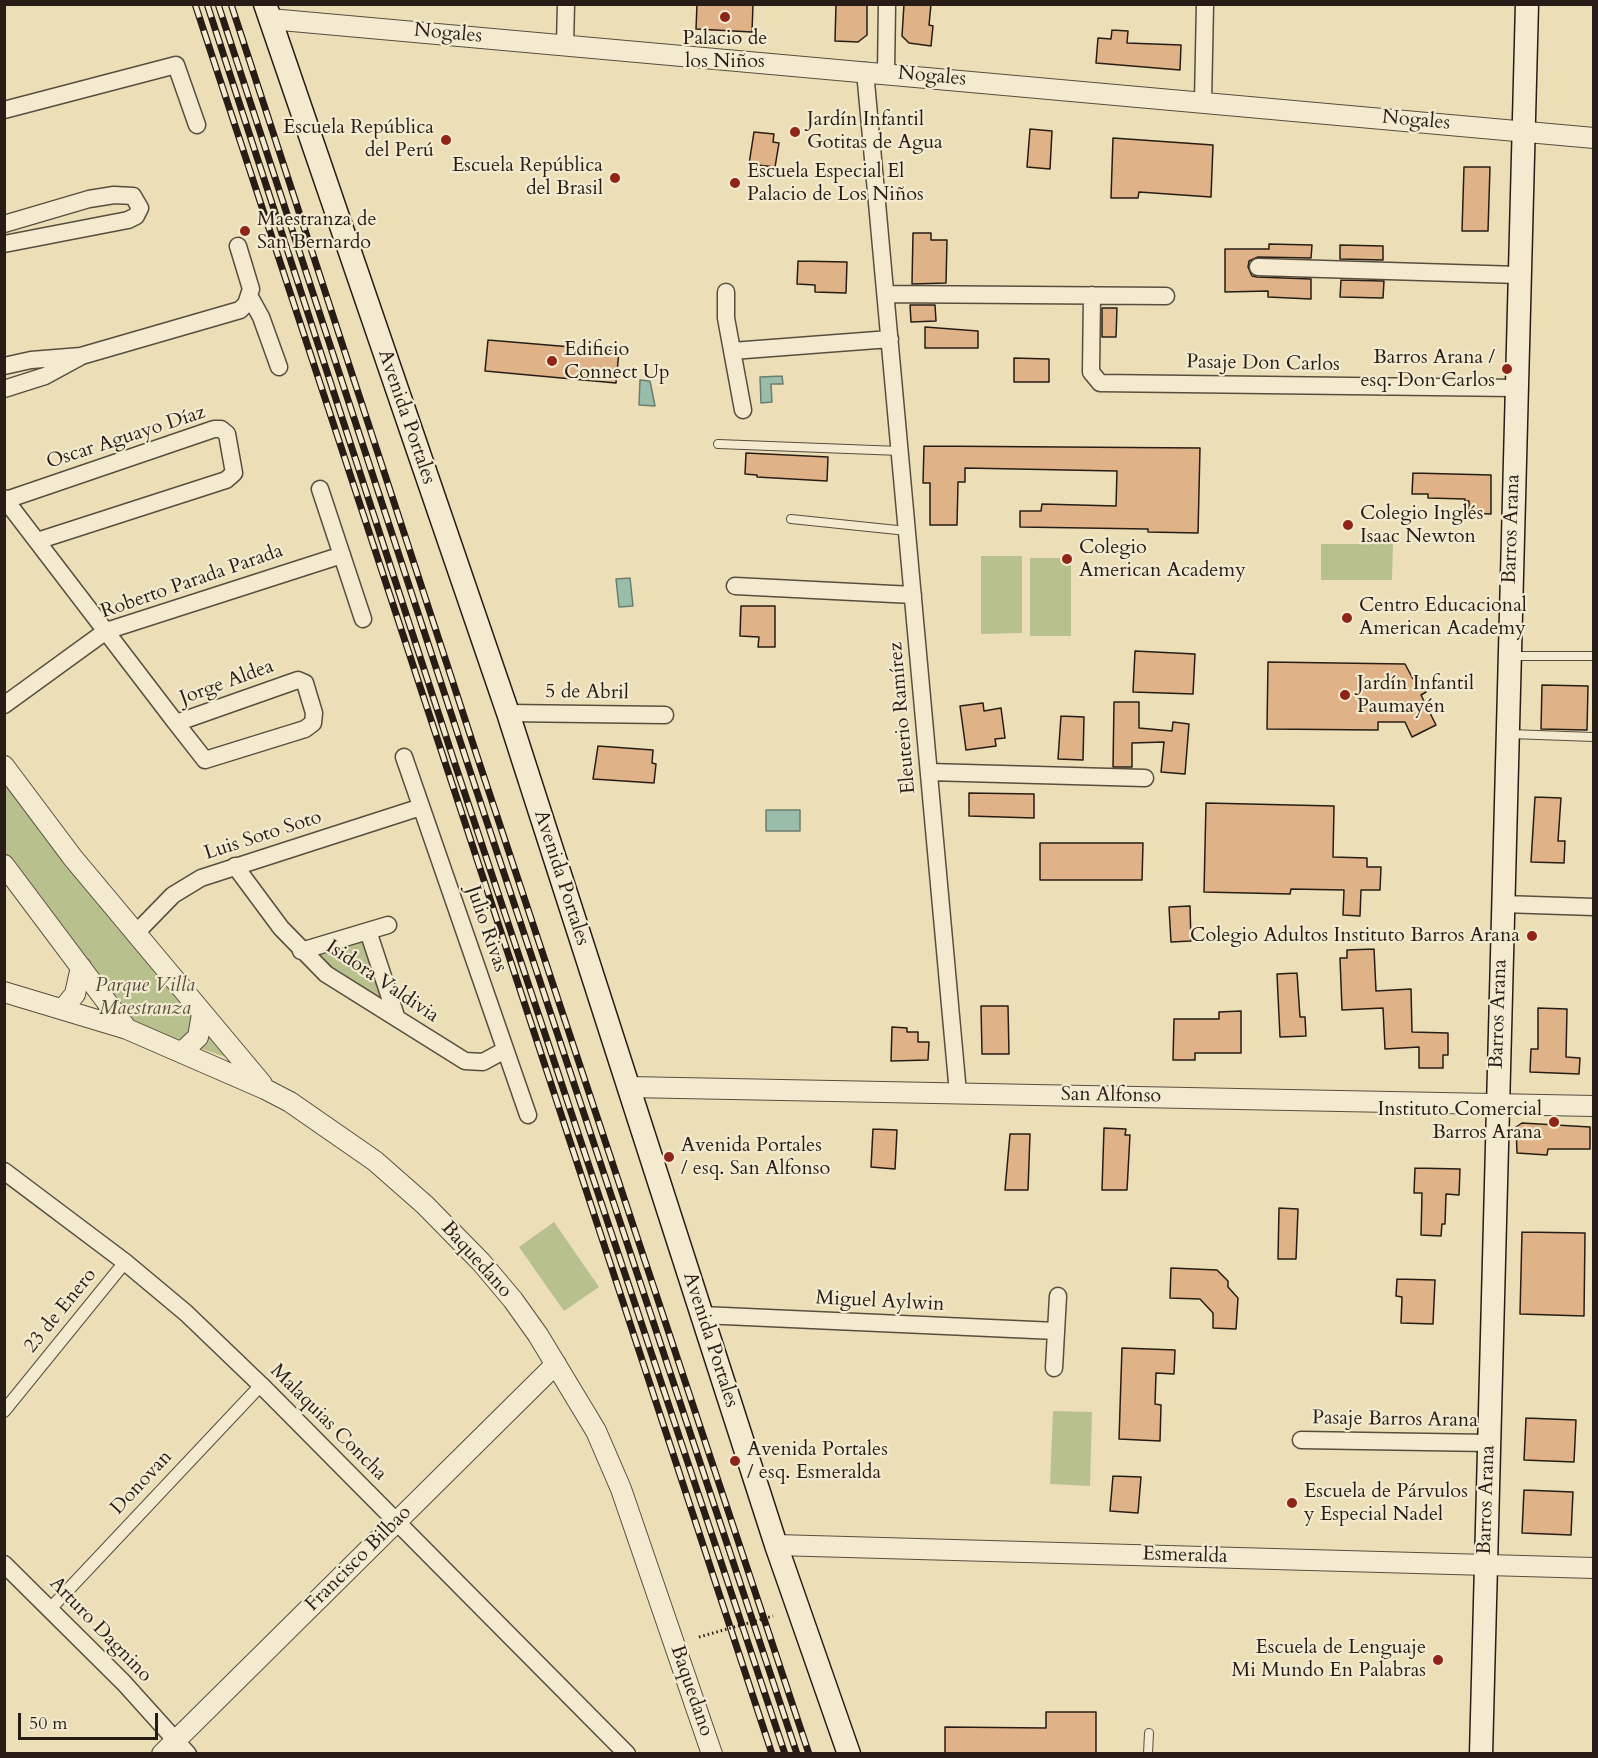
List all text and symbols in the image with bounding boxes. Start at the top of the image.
marker: Palacio de los Niños [718,10,732,24]
street label: Nogales [413,19,483,49]
place label: Palacio de los Niños [683,27,767,74]
street label: Nogales [897,62,967,92]
street label: Nogales [1381,106,1451,136]
place label: Jardín Infantil Gotitas de Agua [807,108,943,155]
place label: Escuela República del Perú [283,116,434,163]
marker: Jardín Infantil Gotitas de Agua [788,125,802,139]
marker: Escuela República del Perú [439,133,453,147]
place label: Escuela República del Brasil [452,154,603,201]
place label: Escuela Especial El Palacio de Los Niños [747,160,924,207]
marker: Escuela República del Brasil [608,171,622,185]
marker: Escuela Especial El Palacio de Los Niños [728,176,742,190]
place label: Maestranza de San Bernardo [257,208,377,255]
marker: Maestranza de San Bernardo [238,224,252,238]
place label: Edificio Connect Up [564,338,670,385]
place label: Barros Arana / esq. Don Carlos [1360,346,1495,393]
street label: Avenida Portales [372,347,440,487]
street label: Pasaje Don Carlos [1186,351,1340,377]
marker: Edificio Connect Up [545,354,559,368]
marker: Barros Arana / esq. Don Carlos [1500,362,1514,376]
street label: Oscar Aguayo Díaz [44,401,208,475]
street label: Barros Arana [1498,474,1526,584]
place label: Colegio Inglés Isaac Newton [1360,502,1484,549]
marker: Colegio Inglés Isaac Newton [1341,518,1355,532]
place label: Colegio American Academy [1079,536,1246,583]
street label: Roberto Parada Parada [98,540,286,624]
marker: Colegio American Academy [1060,552,1074,566]
place label: Centro Educacional American Academy [1359,594,1527,641]
marker: Centro Educacional American Academy [1340,611,1354,625]
street label: Eleuterio Ramírez [884,641,922,795]
street label: Jorge Aldea [177,655,277,711]
place label: Jardín Infantil Paumayén [1357,672,1474,719]
street label: 5 de Abril [545,680,629,706]
marker: Jardín Infantil Paumayén [1338,688,1352,702]
street label: Luis Soto Soto [201,806,325,866]
street label: Avenida Portales [528,807,594,949]
street label: Julio Rivas [460,883,512,975]
place label: Colegio Adultos Instituto Barros Arana [1190,924,1520,948]
marker: Colegio Adultos Instituto Barros Arana [1525,929,1539,943]
street label: Isidora Valdivia [321,935,443,1029]
street label: Barros Arana [1485,959,1513,1069]
park label: Parque Villa Maestranza [95,974,195,1021]
street label: San Alfonso [1061,1083,1161,1109]
place label: Instituto Comercial Barros Arana [1378,1098,1542,1145]
marker: Instituto Comercial Barros Arana [1547,1115,1561,1129]
place label: Avenida Portales / esq. San Alfonso [681,1134,830,1181]
marker: Avenida Portales / esq. San Alfonso [662,1150,676,1164]
street label: Baquedano [435,1217,517,1303]
street label: 23 de Enero [20,1264,102,1358]
street label: Avenida Portales [677,1269,743,1411]
street label: Miguel Aylwin [815,1287,945,1317]
street label: Malaquias Concha [265,1360,391,1486]
street label: Pasaje Barros Arana [1312,1407,1478,1433]
place label: Avenida Portales / esq. Esmeralda [747,1438,888,1485]
street label: Barros Arana [1473,1445,1501,1555]
street label: Donovan [106,1446,178,1520]
marker: Avenida Portales / esq. Esmeralda [728,1454,742,1468]
place label: Escuela de Párvulos y Especial Nadel [1304,1480,1468,1527]
marker: Escuela de Párvulos y Especial Nadel [1285,1496,1299,1510]
street label: Francisco Bilbao [301,1501,417,1617]
street label: Esmeralda [1142,1543,1228,1569]
street label: Arturo Dagnino [44,1572,156,1688]
place label: Escuela de Lenguaje Mi Mundo En Palabras [1232,1636,1426,1683]
street label: Baquedano [664,1642,718,1740]
marker: Escuela de Lenguaje Mi Mundo En Palabras [1431,1653,1445,1667]
scale bar [21,1701,160,1739]
text: 50 m [29,1711,68,1736]

